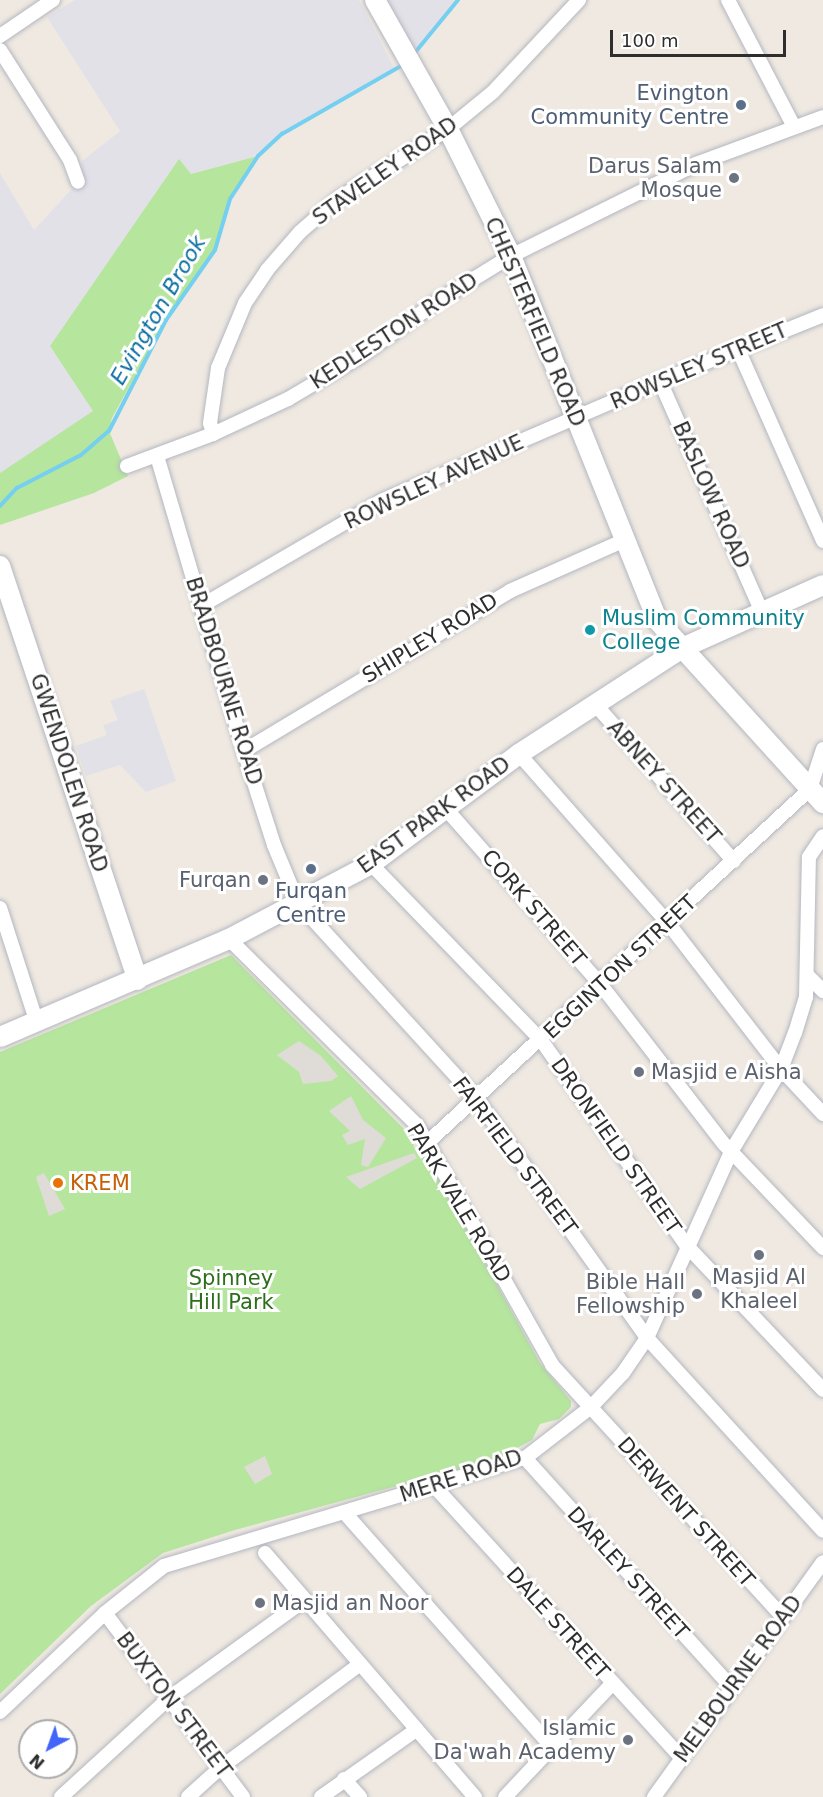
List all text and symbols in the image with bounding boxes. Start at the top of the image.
scale bar [613,18,788,56]
text: 100 m [621,30,679,51]
place label: Evington Community Centre [531,80,729,130]
marker: Evington Community Centre [734,98,748,112]
street label: STAVELEY ROAD [308,112,462,230]
place label: Darus Salam Mosque [588,153,722,203]
marker: Darus Salam Mosque [727,171,741,185]
street label: CHESTERFIELD ROAD [479,213,591,431]
water label: Evington Brook [105,231,211,389]
street label: KEDLESTON ROAD [306,267,482,395]
street label: ROWSLEY STREET [607,317,791,415]
street label: BASLOW ROAD [667,418,755,572]
street label: ROWSLEY AVENUE [340,429,528,535]
street label: BRADBOURNE ROAD [180,574,268,788]
street label: SHIPLEY ROAD [358,588,502,688]
place label: Muslim Community College [602,605,805,655]
marker: Muslim Community College [583,623,597,637]
street label: GWENDOLEN ROAD [25,671,113,875]
street label: ABNEY STREET [602,715,726,849]
street label: EAST PARK ROAD [353,751,515,879]
street label: CORK STREET [476,845,592,971]
marker: Furqan Centre [304,862,318,876]
place label: Furqan [179,867,251,893]
marker: Furqan [256,873,270,887]
place label: Furqan Centre [275,878,347,928]
street label: EGGINTON STREET [538,890,702,1044]
street label: DRONFIELD STREET [546,1053,686,1239]
place label: Masjid e Aisha [651,1059,802,1085]
marker: Masjid e Aisha [632,1065,646,1079]
street label: FAIRFIELD STREET [447,1072,583,1240]
street label: PARK VALE ROAD [402,1119,516,1287]
place label: KREM [70,1170,130,1196]
marker: KREM [51,1176,65,1190]
marker: Masjid Al Khaleel [752,1248,766,1262]
place label: Masjid Al Khaleel [712,1264,806,1314]
park label: Spinney Hill Park [188,1265,274,1315]
place label: Bible Hall Fellowship [576,1269,685,1319]
marker: Bible Hall Fellowship [690,1287,704,1301]
street label: DERWENT STREET [612,1432,760,1592]
street label: MERE ROAD [397,1444,525,1508]
street label: DARLEY STREET [562,1502,694,1644]
street label: DALE STREET [501,1562,615,1684]
place label: Masjid an Noor [272,1590,428,1616]
street label: MELBOURNE ROAD [669,1590,807,1768]
marker: Masjid an Noor [253,1596,267,1610]
street label: BUXTON STREET [111,1627,237,1783]
place label: Islamic Da'wah Academy [434,1715,616,1765]
north arrow [18,1719,78,1779]
marker: Islamic Da'wah Academy [621,1733,635,1747]
text: N [26,1750,48,1773]

